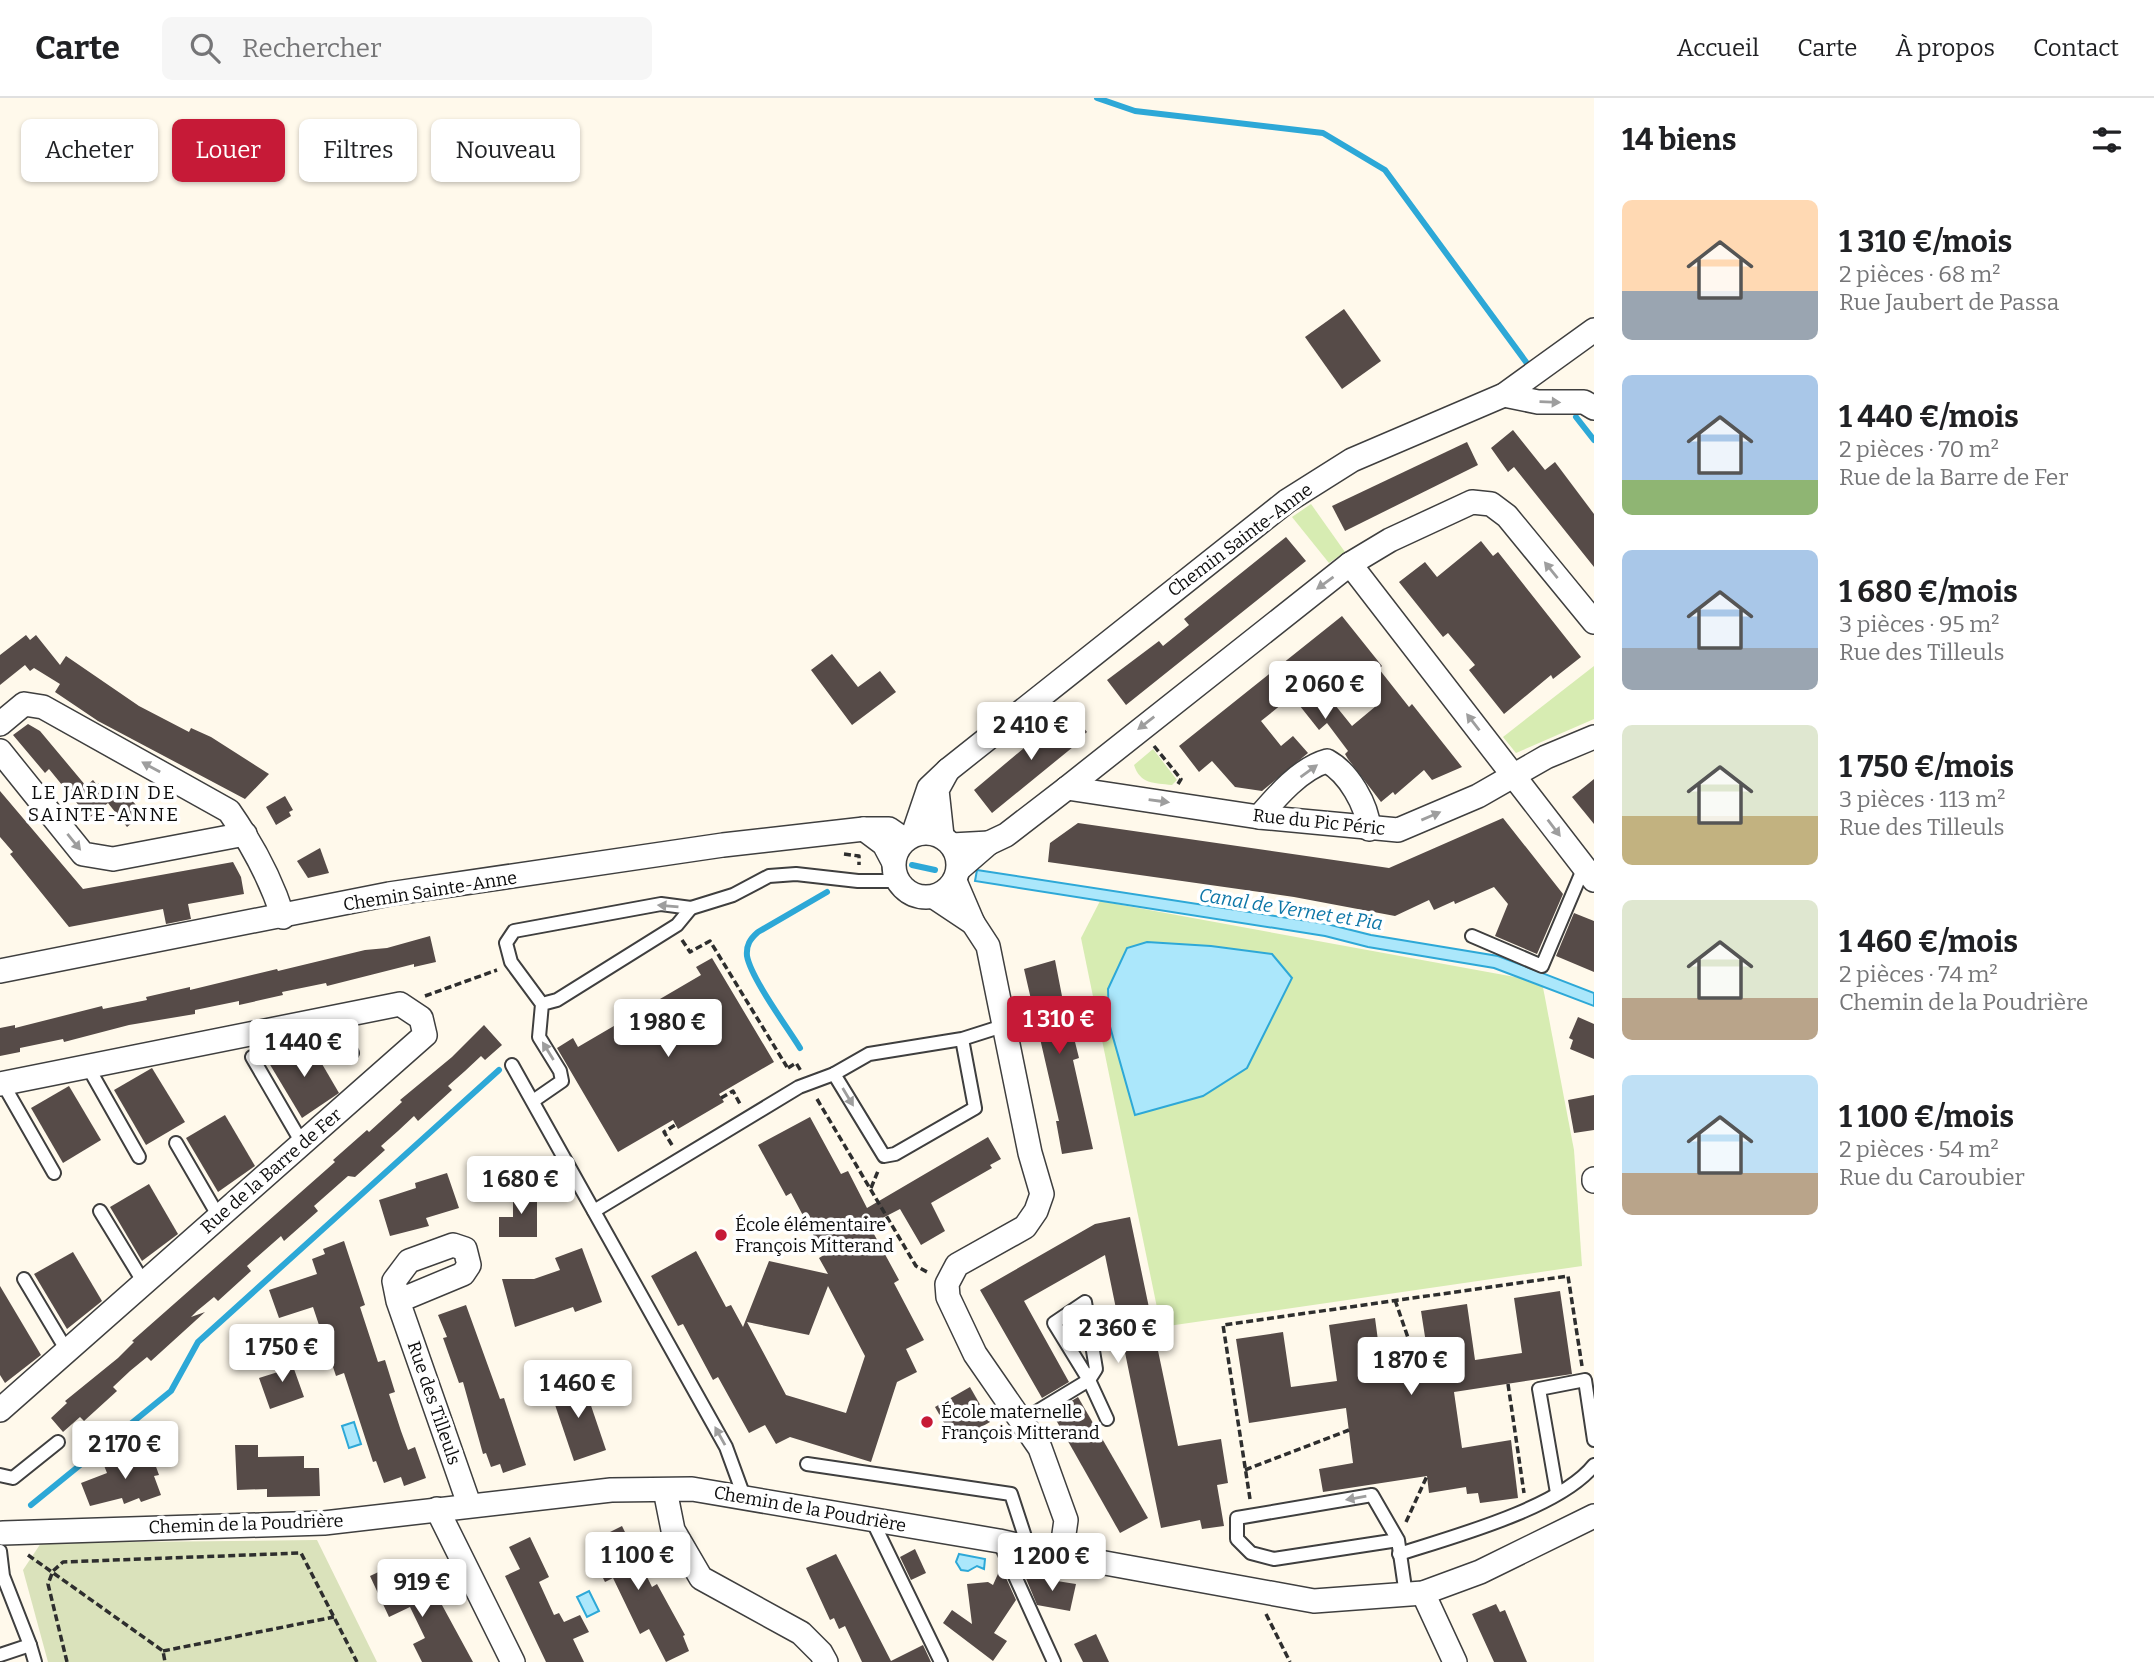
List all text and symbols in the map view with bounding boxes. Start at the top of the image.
search box [162,17,652,80]
text: Carte [35,28,120,68]
icon: search [186,29,224,67]
text: Rechercher [242,33,382,64]
text: Accueil [1677,34,1759,62]
text: Carte [1797,34,1857,62]
text: À propos [1895,34,1995,62]
text: Contact [2033,34,2119,62]
chip: Acheter [21,119,158,182]
chip: Louer [172,119,285,182]
chip: Filtres [299,119,417,182]
chip: Nouveau [431,119,580,182]
icon: filters [2088,121,2126,159]
text: 14 biens [1622,122,1736,158]
text: 1 310 €/mois [1839,224,2012,260]
icon: home [1678,228,1762,312]
text: 2 pièces · 68 m² [1839,260,2000,288]
text: Rue Jaubert de Passa [1839,288,2059,316]
one-way arrow [1539,396,1561,408]
text: 1 440 €/mois [1839,399,2019,435]
icon: home [1678,403,1762,487]
text: 2 pièces · 70 m² [1839,435,1999,463]
text: Rue de la Barre de Fer [1839,463,2069,491]
street label: Chemin Sainte-Anne [1163,478,1317,602]
one-way arrow [1543,561,1558,579]
text: 1 680 €/mois [1839,574,2018,610]
one-way arrow [1316,575,1334,589]
icon: home [1678,578,1762,662]
text: 3 pièces · 95 m² [1839,610,1999,638]
text: Rue des Tilleuls [1839,638,2005,666]
pin: 2 060 € [1260,662,1390,721]
text: 2 060 € [1285,670,1365,698]
pin: 2 410 € [966,702,1096,762]
text: 2 410 € [993,711,1069,739]
one-way arrow [1467,713,1481,731]
one-way arrow [1137,715,1154,730]
text: 1 750 €/mois [1839,749,2014,785]
icon: home [1678,753,1762,837]
one-way arrow [141,761,161,773]
one-way arrow [1300,764,1319,778]
district label: LE JARDIN DE SAINTE-ANNE [28,781,180,826]
text: 3 pièces · 113 m² [1839,785,2005,813]
one-way arrow [1148,796,1170,807]
street label: Rue du Pic Péric [1252,804,1386,840]
one-way arrow [1421,810,1441,822]
text: Rue des Tilleuls [1839,813,2005,841]
one-way arrow [1547,819,1561,837]
one-way arrow [66,833,80,851]
street label: Chemin Sainte-Anne [342,866,518,916]
water label: Canal de Vernet et Pia [1197,883,1385,935]
one-way arrow [657,900,679,911]
text: 1 460 €/mois [1839,924,2018,960]
icon: home [1678,928,1762,1012]
text: 2 pièces · 74 m² [1839,960,1998,988]
text: Chemin de la Poudrière [1839,988,2088,1016]
pin: 1 310 € [994,996,1124,1056]
pin: 1 980 € [603,1000,733,1059]
text: 1 310 € [1023,1005,1095,1033]
text: 1 980 € [630,1008,706,1036]
pin: 1 440 € [239,1020,369,1079]
text: 1 440 € [265,1028,343,1056]
one-way arrow [541,1042,554,1061]
one-way arrow [841,1087,854,1106]
text: 1 100 €/mois [1839,1099,2014,1135]
icon: home [1678,1103,1762,1187]
street label: Rue de la Barre de Fer [196,1104,346,1238]
text: 2 pièces · 54 m² [1839,1135,1999,1163]
pin: 1 680 € [456,1156,586,1216]
text: Rue du Caroubier [1839,1163,2025,1191]
text: 1 680 € [483,1165,559,1193]
place label: École élémentaire François Mitterand [735,1213,894,1257]
marker: École élémentaire François Mitterand [713,1227,729,1243]
pin: 2 360 € [1053,1306,1183,1365]
text: 2 360 € [1079,1314,1157,1342]
pin: 1 750 € [217,1324,347,1384]
text: 1 750 € [245,1333,319,1361]
street label: Rue des Tilleuls [403,1338,465,1468]
pin: 1 870 € [1346,1338,1476,1397]
text: 1 870 € [1374,1346,1448,1374]
pin: 1 460 € [513,1360,643,1420]
text: 1 460 € [540,1369,616,1397]
place label: École maternelle François Mitterand [941,1400,1100,1444]
marker: École maternelle François Mitterand [919,1414,935,1430]
pin: 2 170 € [60,1422,190,1481]
one-way arrow [714,1427,726,1446]
text: 2 170 € [88,1430,162,1458]
street label: Chemin de la Poudrière [712,1481,908,1537]
one-way arrow [1344,1493,1366,1504]
street label: Chemin de la Poudrière [148,1510,344,1538]
pin: 1 100 € [573,1532,703,1592]
pin: 1 200 € [987,1534,1117,1593]
text: 1 100 € [601,1541,675,1569]
text: 1 200 € [1014,1542,1090,1570]
pin: 919 € [373,1560,471,1619]
text: 919 € [393,1568,451,1596]

